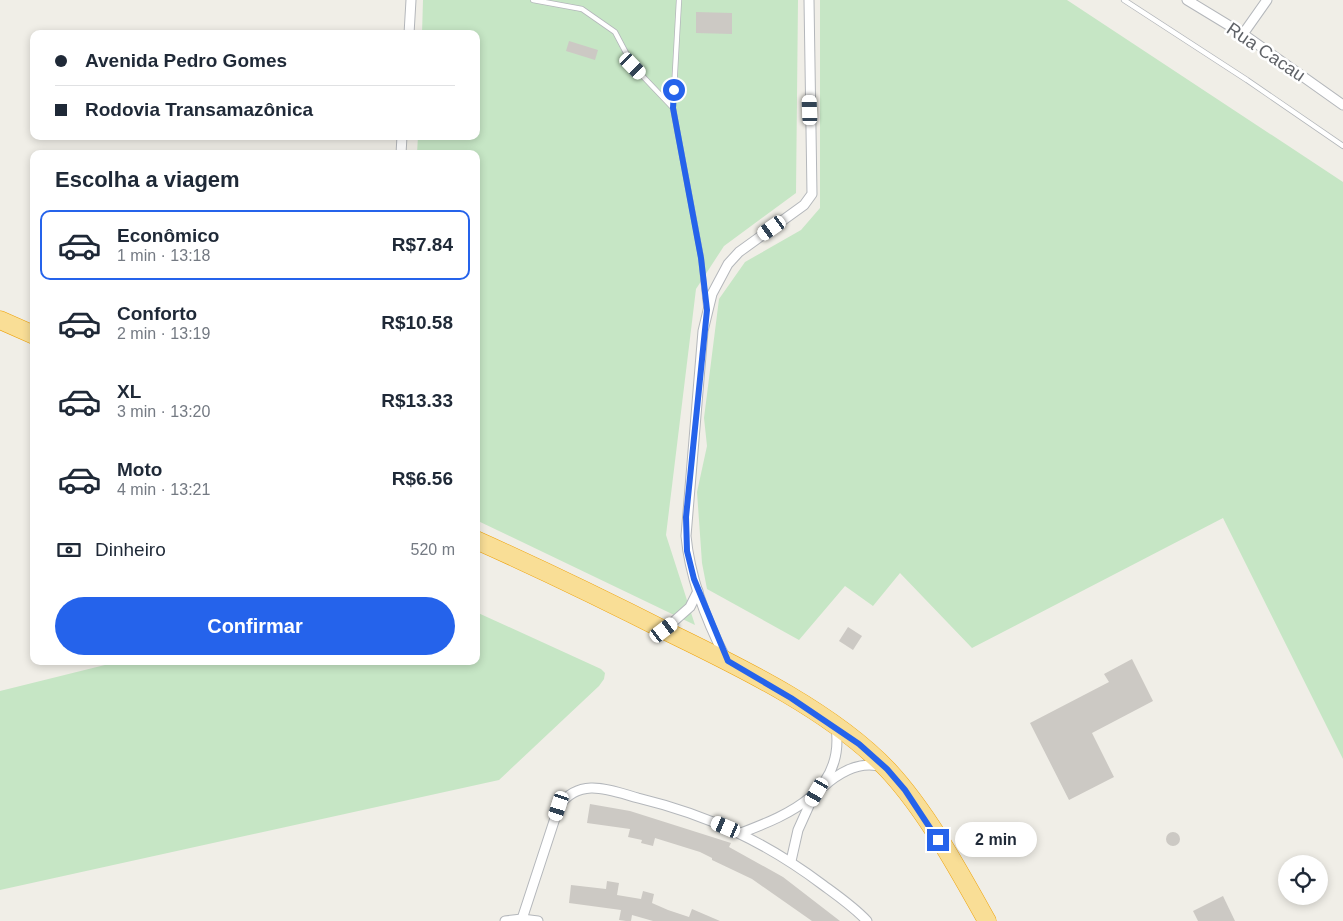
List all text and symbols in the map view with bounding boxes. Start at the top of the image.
street label: Rua Cacau [1223,19,1309,85]
text: Avenida Pedro Gomes [85,50,287,71]
car [617,50,648,82]
route start [663,79,685,101]
car [801,95,818,125]
text: Rodovia Transamazônica [85,99,313,120]
text: Escolha a viagem [55,167,240,192]
car [755,213,788,243]
icon: car [57,223,102,268]
text: Econômico [117,225,219,246]
text: R$7.84 [392,234,453,255]
text: 1 min · 13:18 [117,247,210,264]
icon: car [57,301,102,346]
text: Conforto [117,303,197,324]
text: R$10.58 [381,312,453,333]
text: 2 min · 13:19 [117,325,210,342]
icon: car [57,379,102,424]
text: XL [117,381,141,402]
text: R$13.33 [381,390,453,411]
text: 3 min · 13:20 [117,403,210,420]
icon: car [57,457,102,502]
text: Moto [117,459,162,480]
text: R$6.56 [392,468,453,489]
text: 4 min · 13:21 [117,481,210,498]
icon: cash [55,536,83,564]
text: Dinheiro [95,539,166,560]
text: 520 m [411,541,455,558]
button: Confirmar [55,597,455,655]
car [647,615,680,645]
car [803,775,830,809]
car [547,789,570,823]
car [709,814,742,840]
callout: 2 min [956,822,1038,858]
route end [927,829,949,851]
text: 2 min [975,831,1017,848]
map controls [1278,855,1328,905]
button: locate [1278,855,1328,905]

